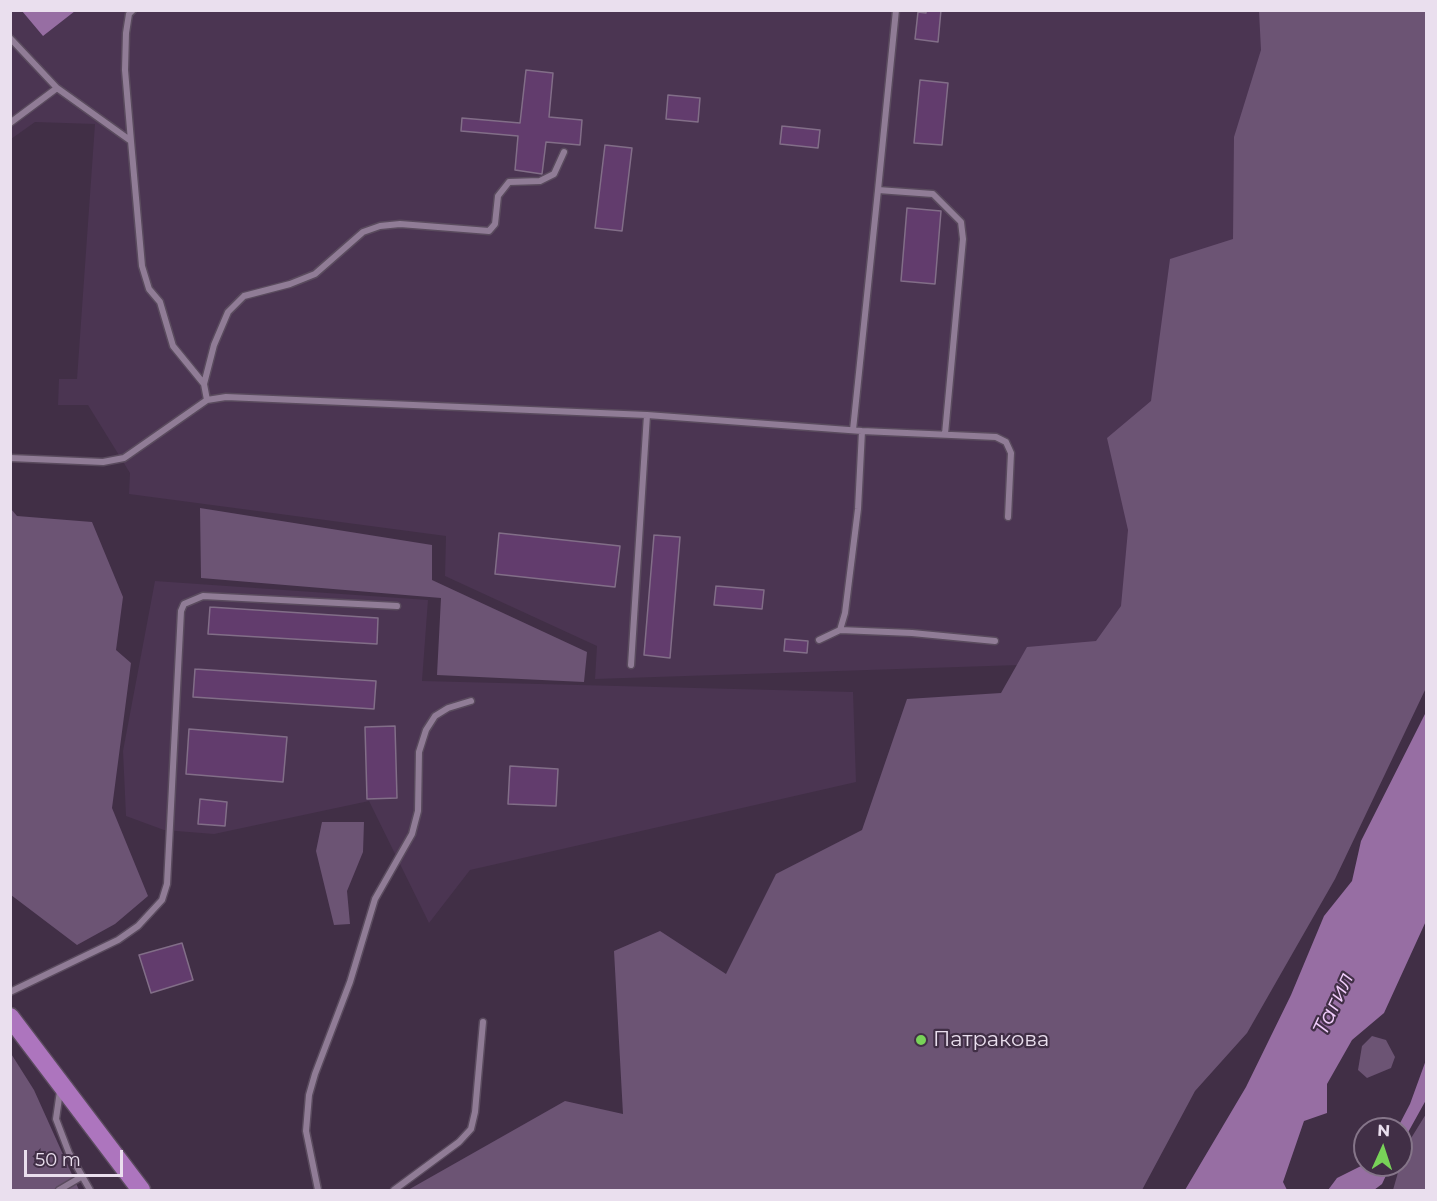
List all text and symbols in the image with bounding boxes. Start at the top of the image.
water label: Тагил [1308,968,1360,1040]
place label: Патракова [933,1027,1049,1053]
marker: Патракова [914,1033,928,1047]
north arrow [1353,1117,1413,1177]
text: N [1377,1121,1391,1140]
scale bar [27,1138,126,1176]
text: 50 m [35,1149,81,1171]

